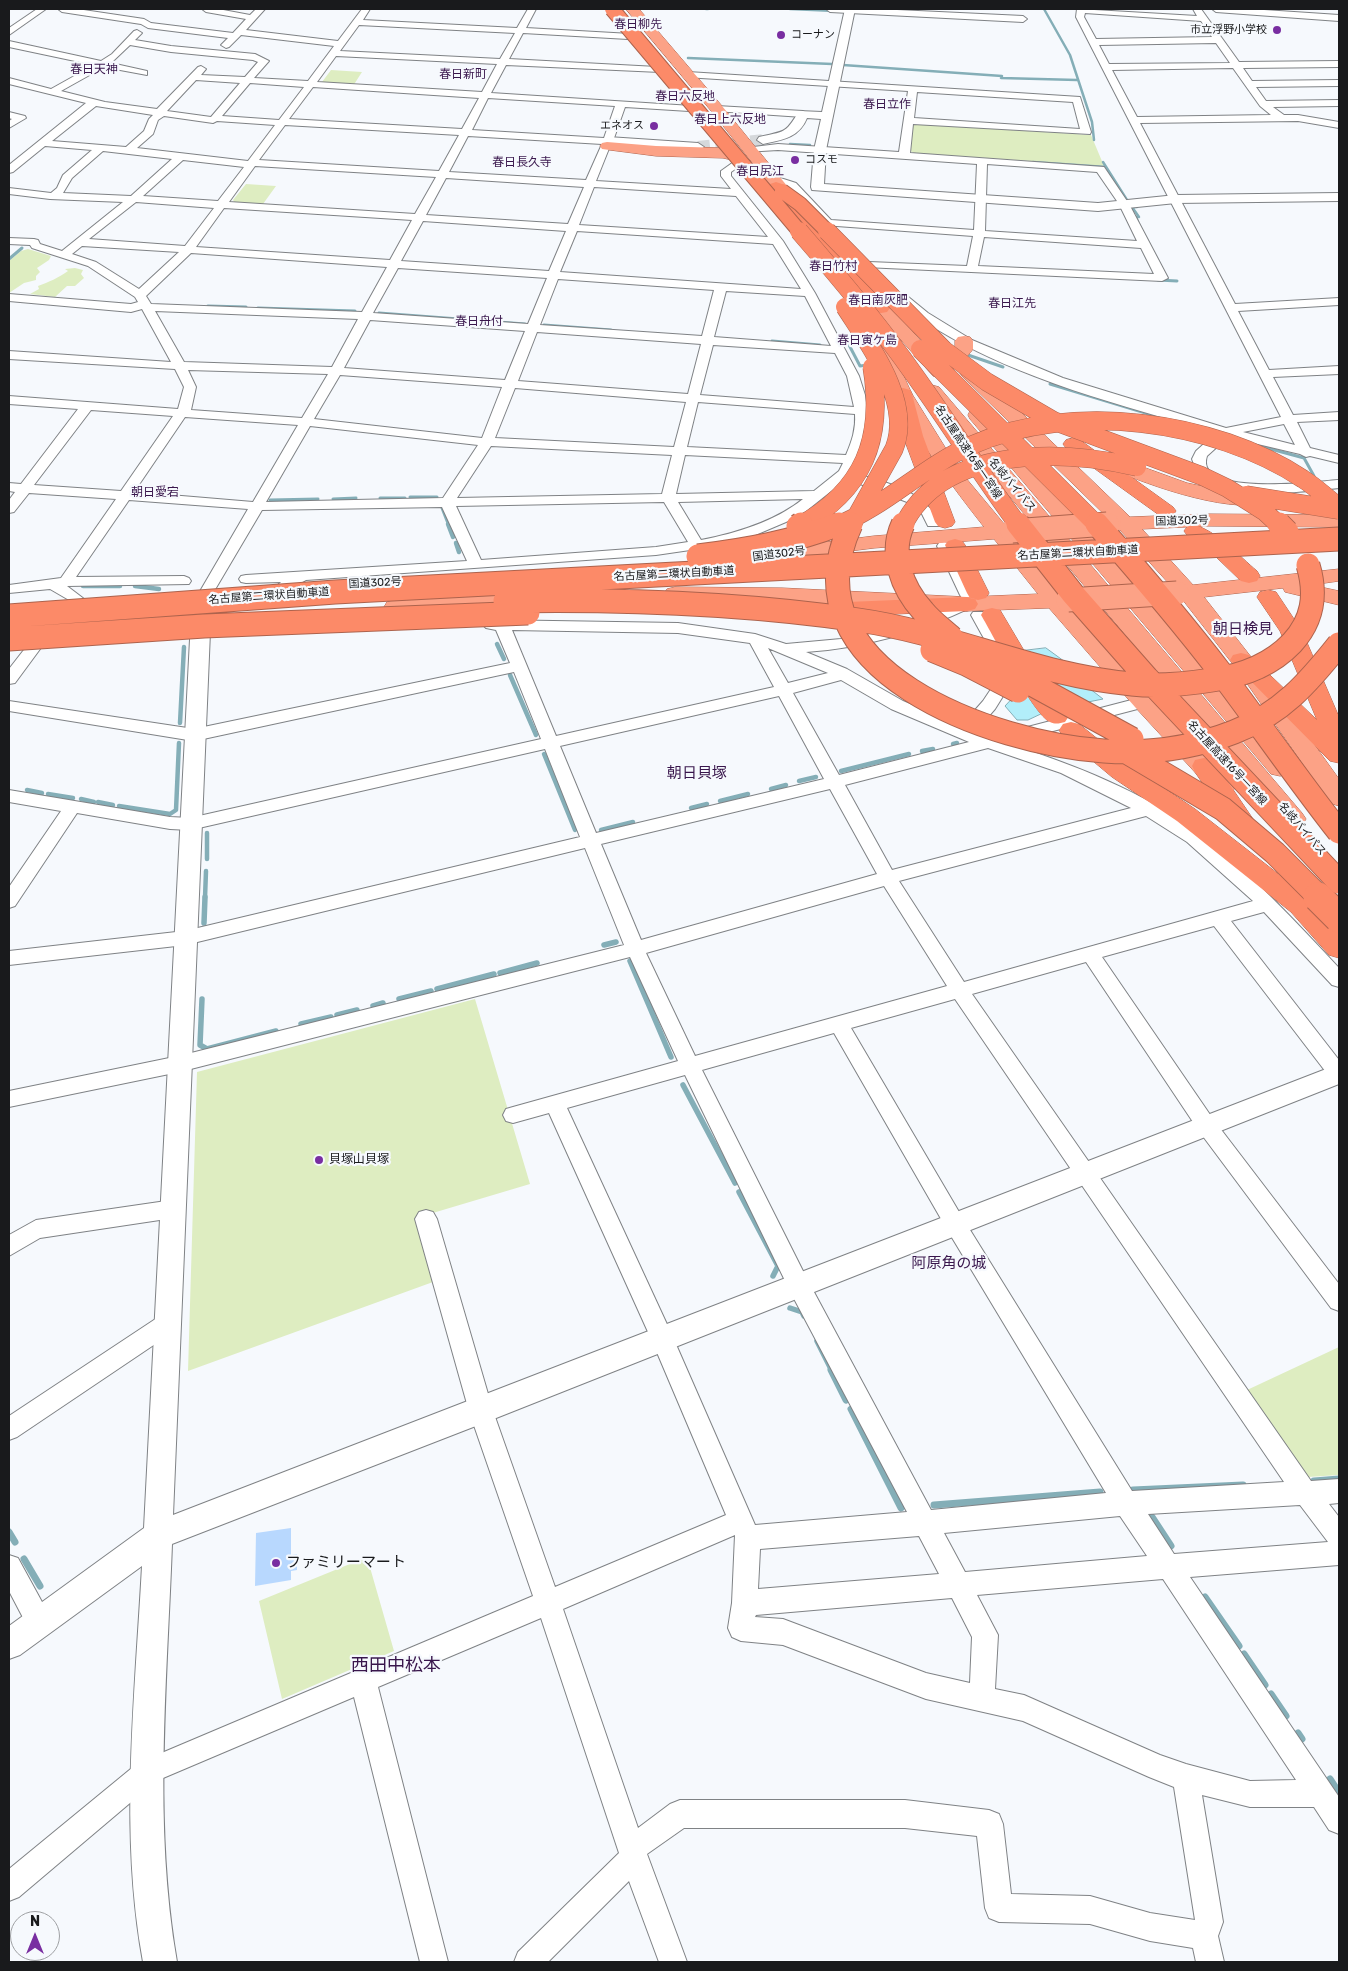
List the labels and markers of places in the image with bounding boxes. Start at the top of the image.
place label: 市立浮野小学校 [1190,23,1267,37]
marker: 市立浮野小学校 [1271,24,1283,36]
place label: コーナン [791,28,835,42]
marker: コーナン [775,29,787,41]
place label: エネオス [600,119,644,133]
marker: エネオス [648,120,660,132]
place label: コスモ [805,153,838,167]
marker: コスモ [789,154,801,166]
place label: 貝塚山貝塚 [329,1153,389,1167]
marker: 貝塚山貝塚 [313,1154,325,1166]
place label: ファミリーマート [286,1554,406,1572]
marker: ファミリーマート [270,1557,282,1569]

